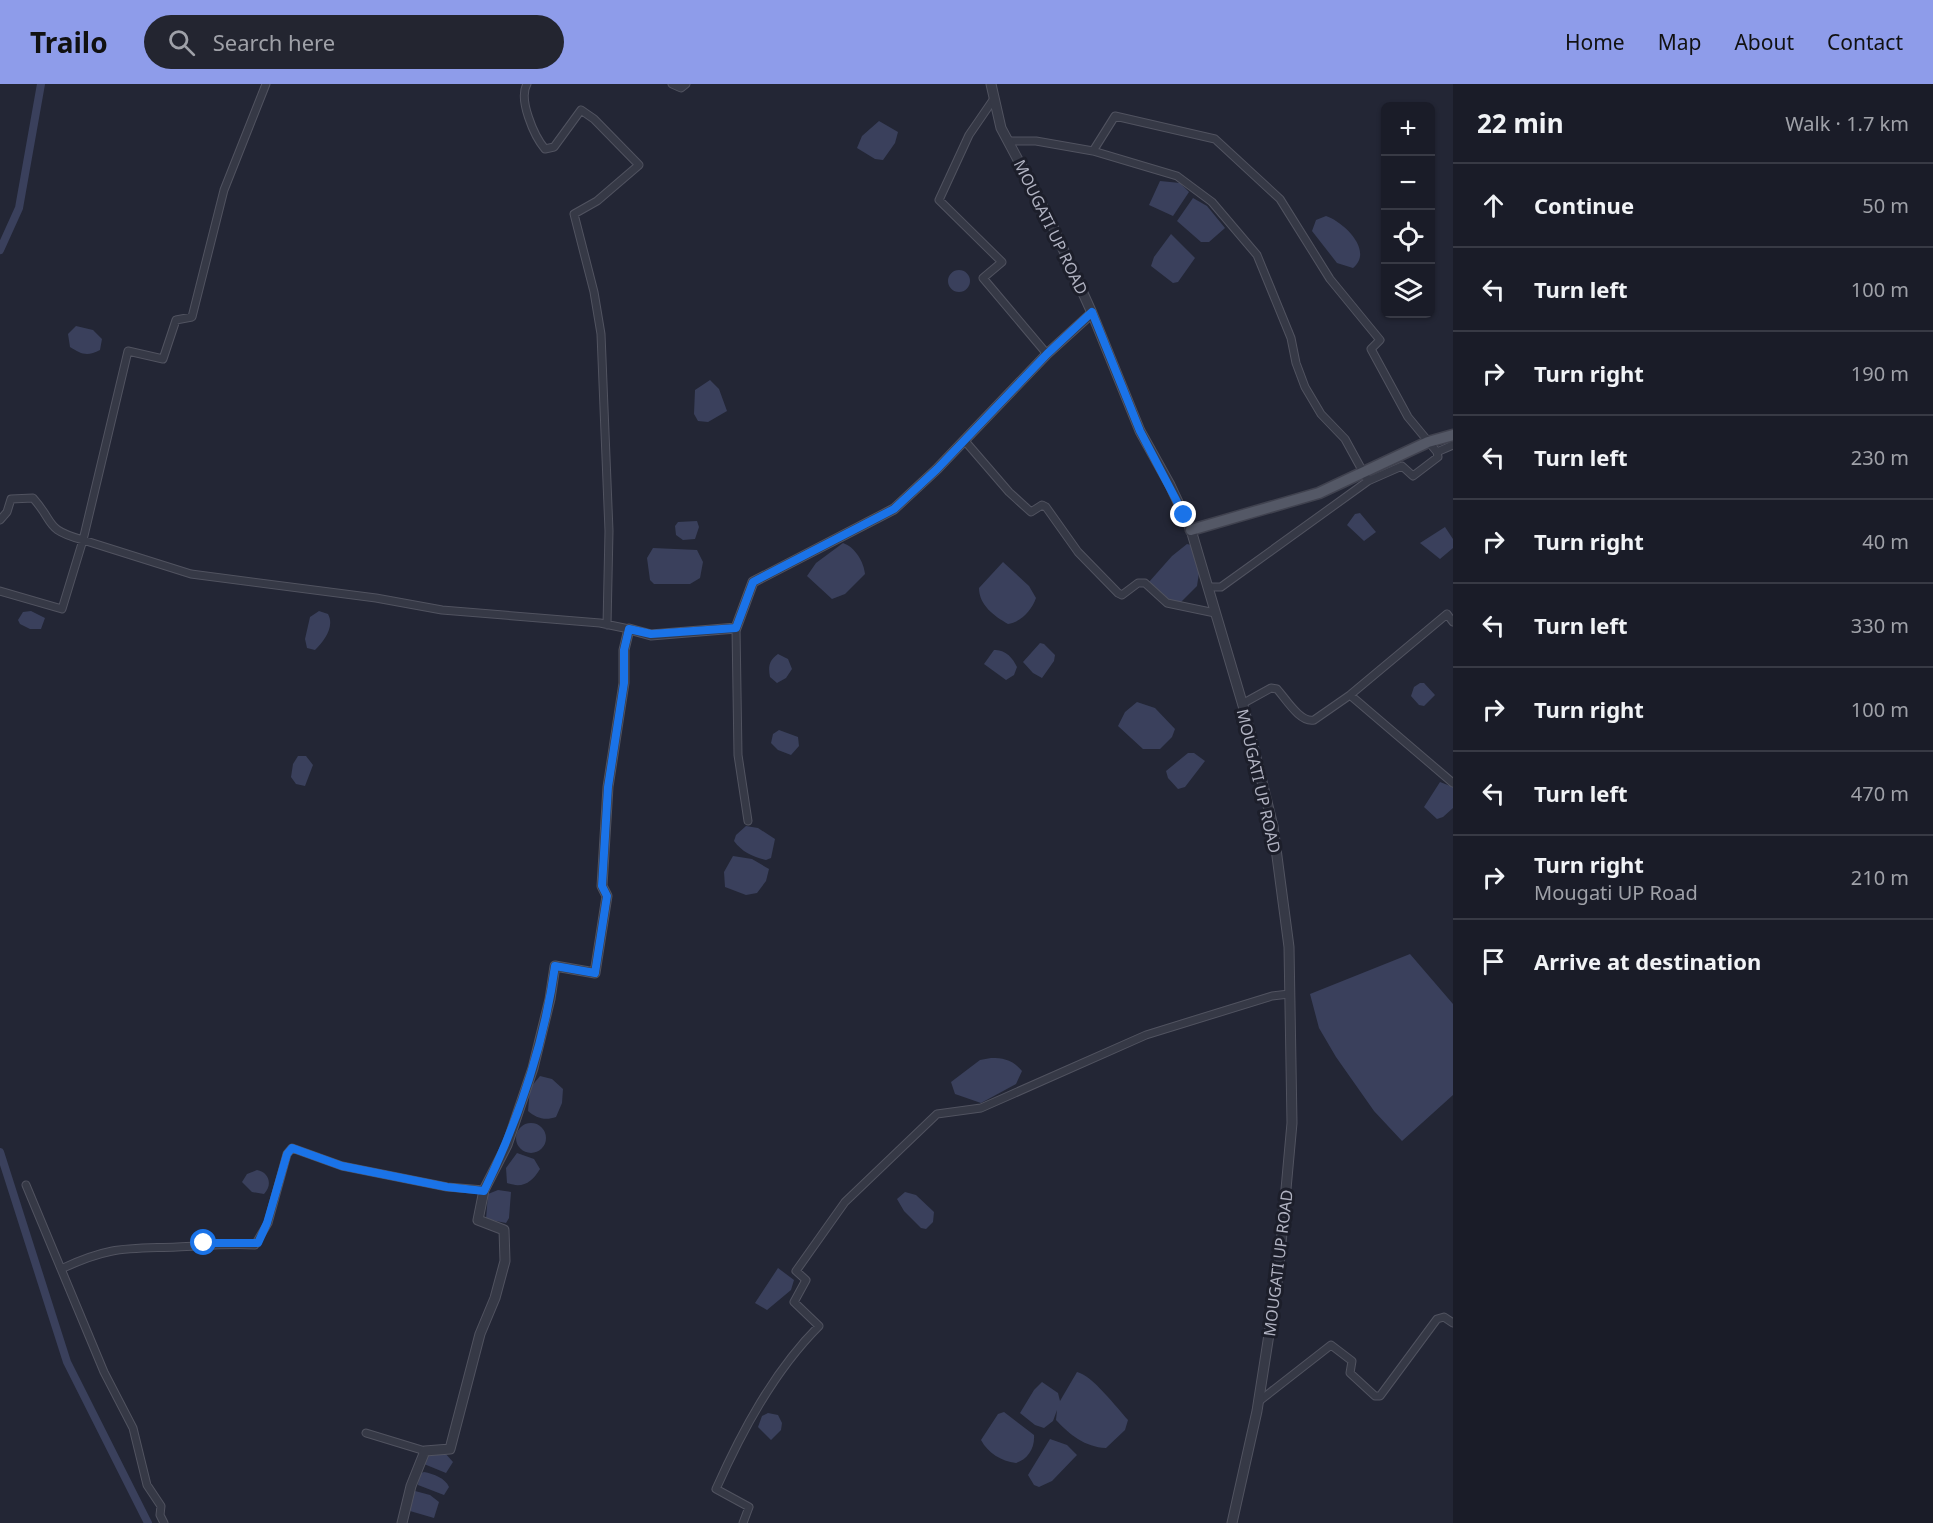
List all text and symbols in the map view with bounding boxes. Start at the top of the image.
search box [144,15,564,69]
text: Trailo [30,23,108,61]
icon: search [165,26,198,59]
text: Search here [213,27,335,57]
text: Home [1565,28,1625,56]
text: Map [1658,28,1701,56]
text: About [1734,28,1794,56]
text: Contact [1827,28,1903,56]
map controls [1381,102,1435,318]
button: + [1381,102,1435,156]
text: 22 min [1477,105,1564,141]
text: Walk · 1.7 km [1785,110,1909,137]
street label: MOUGATI UP ROAD [1009,156,1093,298]
button: − [1381,156,1435,210]
icon: ahead [1477,189,1510,222]
text: Continue [1534,190,1634,220]
text: 50 m [1862,192,1909,219]
button: locate [1381,210,1435,264]
button: layers [1381,264,1435,318]
icon: left [1477,273,1510,306]
text: Turn left [1534,274,1628,304]
text: 100 m [1851,276,1909,303]
icon: right [1477,357,1510,390]
text: Turn right [1534,358,1644,388]
text: 190 m [1851,360,1909,387]
icon: left [1477,441,1510,474]
text: Turn left [1534,442,1628,472]
text: 230 m [1851,444,1909,471]
route end [1170,501,1196,527]
icon: right [1477,525,1510,558]
text: Turn right [1534,526,1644,556]
text: 40 m [1862,528,1909,555]
icon: left [1477,609,1510,642]
text: Turn left [1534,610,1628,640]
text: 330 m [1851,612,1909,639]
icon: right [1477,693,1510,726]
text: Turn right [1534,694,1644,724]
text: 100 m [1851,696,1909,723]
street label: MOUGATI UP ROAD [1232,707,1286,855]
icon: left [1477,777,1510,810]
text: Turn left [1534,778,1628,808]
text: 470 m [1851,780,1909,807]
text: Turn right [1534,849,1644,879]
icon: right [1477,861,1510,894]
text: 210 m [1851,864,1909,891]
text: Mougati UP Road [1534,879,1698,906]
icon: arrive [1477,945,1510,978]
text: Arrive at destination [1534,946,1761,976]
street label: MOUGATI UP ROAD [1258,1188,1298,1338]
route start [190,1229,216,1255]

